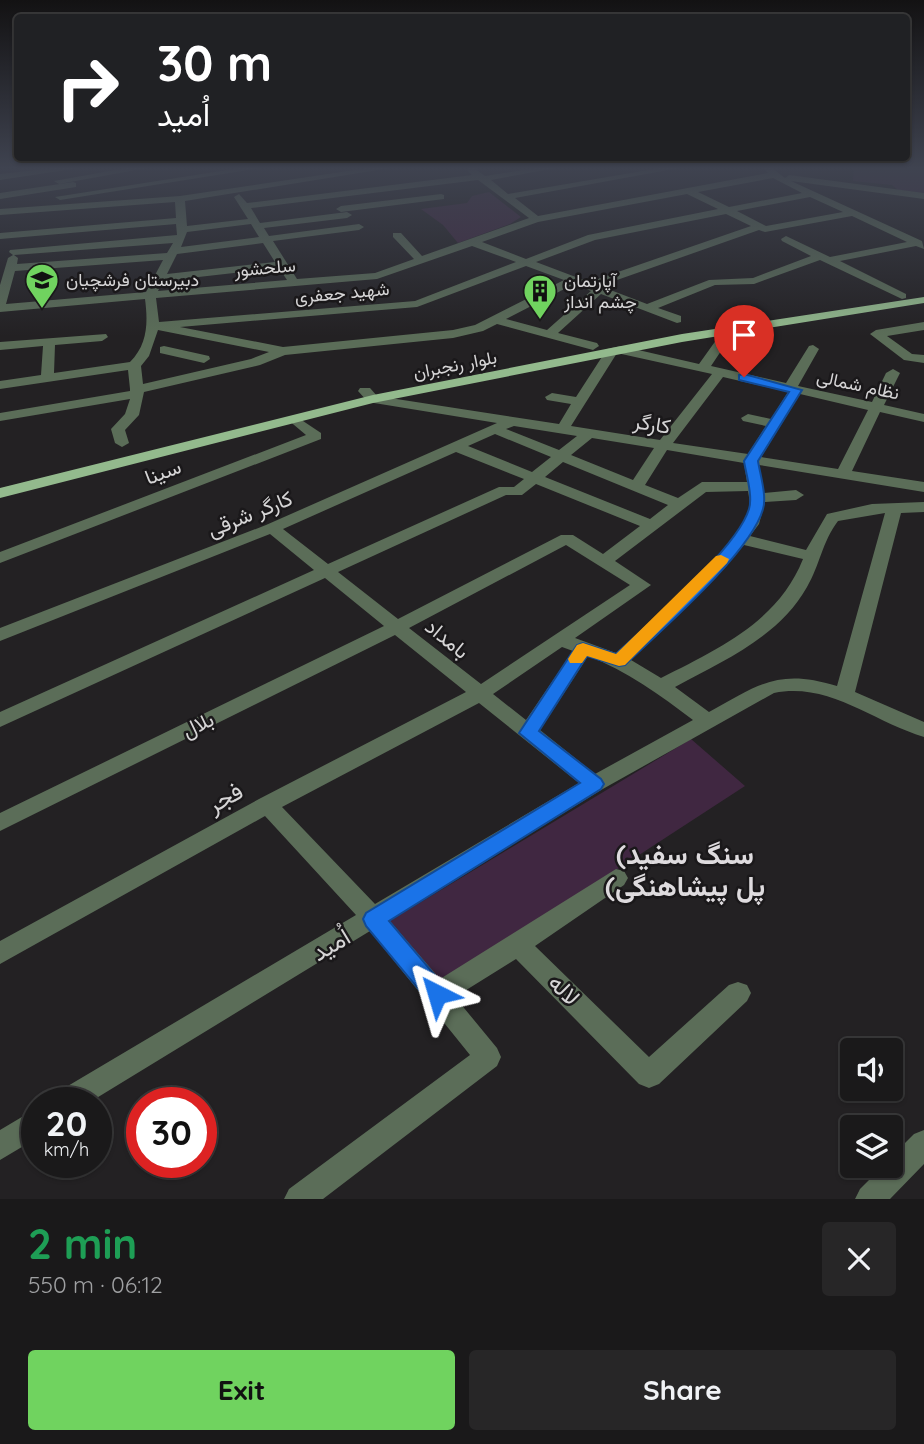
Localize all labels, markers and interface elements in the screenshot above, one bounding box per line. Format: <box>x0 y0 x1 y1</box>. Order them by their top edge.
text: 30 m <box>157 32 272 93</box>
icon: right <box>42 42 133 133</box>
text: اُمید <box>157 94 210 134</box>
street label: سلحشور <box>232 253 297 282</box>
school or university icon: دبیرستان فرشچیان <box>23 261 61 310</box>
place label: دبیرستان فرشچیان <box>66 268 199 292</box>
place label: آپارتمان چشم انداز <box>563 269 637 314</box>
building icon: آپارتمان چشم انداز <box>521 272 559 321</box>
street label: شهید جعفری <box>294 277 390 308</box>
pin <box>714 305 774 377</box>
icon: arrive <box>725 316 763 354</box>
street label: بلوار رنجبران <box>411 345 499 384</box>
street label: نظام شمالی <box>815 365 901 405</box>
street label: کارگر <box>630 407 673 440</box>
street label: سینا <box>141 452 184 490</box>
street label: کارگر شرقی <box>203 484 296 543</box>
street label: بامداد <box>420 613 475 664</box>
street label: بلال <box>177 705 218 743</box>
street label: فجر <box>200 775 248 820</box>
district label: (سنگ سفید (پل پیشاهنگی <box>605 836 765 906</box>
street label: اُمید <box>306 921 355 967</box>
position arrow <box>400 957 474 1031</box>
street label: لاله <box>542 967 587 1012</box>
map controls <box>840 1038 903 1178</box>
button: sound <box>840 1038 903 1101</box>
speed limit sign: 30 <box>126 1087 217 1178</box>
text: 20 <box>46 1101 87 1145</box>
button: layers <box>840 1115 903 1178</box>
text: km/h <box>44 1138 89 1161</box>
text: 2 min <box>28 1217 137 1270</box>
button: close <box>822 1222 896 1296</box>
text: 550 m · 06:12 <box>28 1270 163 1299</box>
button: Exit <box>28 1350 455 1430</box>
button: Share <box>469 1350 896 1430</box>

